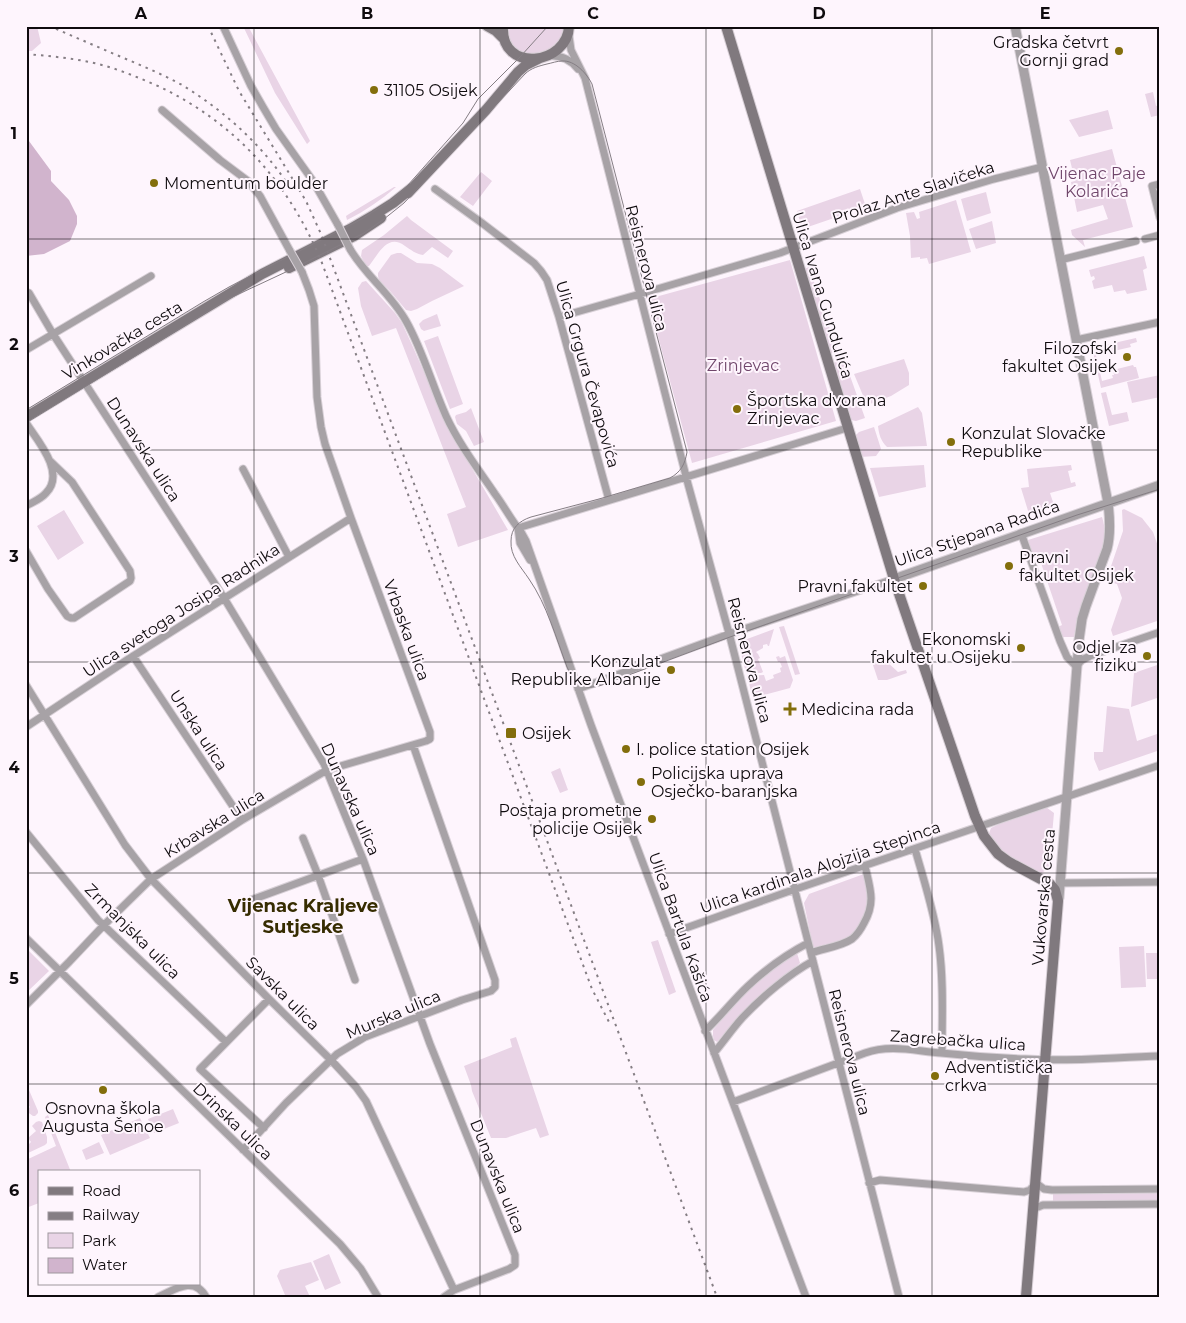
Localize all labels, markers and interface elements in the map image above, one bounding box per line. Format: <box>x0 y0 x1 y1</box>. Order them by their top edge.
text: A <box>134 4 148 23</box>
text: B <box>361 4 373 23</box>
text: C <box>587 4 599 23</box>
text: D <box>812 4 826 23</box>
text: E <box>1040 4 1050 23</box>
place label: Gradska četvrt Gornji grad <box>993 33 1109 70</box>
marker: Gradska četvrt Gornji grad <box>1113 45 1125 57</box>
place label: 31105 Osijek <box>384 81 478 100</box>
marker: 31105 Osijek <box>368 84 380 96</box>
text: 1 <box>11 124 17 143</box>
street label: Prolaz Ante Slavičeka <box>830 157 997 228</box>
park label: Vijenac Paje Kolarića <box>1048 164 1146 201</box>
place label: Momentum boulder <box>164 174 328 193</box>
marker: Momentum boulder <box>148 177 160 189</box>
street label: Reisnerova ulica <box>622 203 671 333</box>
street label: Ulica Ivana Gundulića <box>788 209 857 381</box>
street label: Ulica Grgura Čevapovića <box>552 278 623 470</box>
street label: Vinkovačka cesta <box>59 297 186 384</box>
text: 2 <box>9 335 19 354</box>
place label: Filozofski fakultet Osijek <box>1002 339 1117 376</box>
marker: Filozofski fakultet Osijek <box>1121 351 1133 363</box>
park label: Zrinjevac <box>707 356 779 375</box>
place label: Športska dvorana Zrinjevac <box>747 391 887 428</box>
street label: Dunavska ulica <box>103 393 185 505</box>
marker: Športska dvorana Zrinjevac <box>731 403 743 415</box>
place label: Konzulat Slovačke Republike <box>961 424 1106 461</box>
marker: Konzulat Slovačke Republike <box>945 436 957 448</box>
street label: Ulica Stjepana Radića <box>892 496 1062 571</box>
street label: Ulica svetoga Josipa Radnika <box>79 540 283 681</box>
text: 3 <box>8 547 19 566</box>
place label: Pravni fakultet Osijek <box>1019 548 1134 585</box>
marker: Pravni fakultet Osijek <box>1003 560 1015 572</box>
street label: Vrbaska ulica <box>380 577 434 683</box>
place label: Pravni fakultet <box>797 577 913 596</box>
marker: Pravni fakultet <box>917 580 929 592</box>
street label: Reisnerova ulica <box>724 595 775 725</box>
place label: Ekonomski fakultet u Osijeku <box>871 630 1011 667</box>
place label: Odjel za fiziku <box>1073 638 1137 675</box>
marker: Ekonomski fakultet u Osijeku <box>1015 642 1027 654</box>
marker: Odjel za fiziku <box>1141 650 1153 662</box>
place label: Konzulat Republike Albanije <box>510 652 661 689</box>
marker: Konzulat Republike Albanije <box>665 664 677 676</box>
street label: Unska ulica <box>166 686 232 774</box>
place label: Medicina rada <box>801 700 914 719</box>
marker: Medicina rada <box>783 702 797 716</box>
place label: Osijek <box>522 724 572 743</box>
marker: Osijek <box>504 726 518 740</box>
street label: Dunavska ulica <box>317 740 384 858</box>
place label: I. police station Osijek <box>636 740 809 759</box>
marker: I. police station Osijek <box>620 743 632 755</box>
text: 4 <box>8 758 20 777</box>
place label: Policijska uprava Osječko-baranjska <box>651 764 798 801</box>
marker: Policijska uprava Osječko-baranjska <box>635 776 647 788</box>
street label: Krbavska ulica <box>161 785 268 862</box>
place label: Postaja prometne policije Osijek <box>499 801 642 838</box>
marker: Postaja prometne policije Osijek <box>646 813 658 825</box>
street label: Ulica kardinala Alojzija Stepinca <box>697 817 943 918</box>
street label: Vukovarska cesta <box>1028 828 1059 966</box>
street label: Ulica Bartula Kašića <box>645 849 717 1005</box>
street label: Zrmanjska ulica <box>81 880 184 983</box>
district label: Vijenac Kraljeve Sutjeske <box>227 895 378 938</box>
street label: Savska ulica <box>242 953 323 1034</box>
text: 5 <box>9 969 19 988</box>
street label: Murska ulica <box>343 986 443 1043</box>
street label: Reisnerova ulica <box>825 987 874 1117</box>
street label: Zagrebačka ulica <box>889 1026 1027 1055</box>
place label: Adventistička crkva <box>945 1058 1053 1095</box>
marker: Adventistička crkva <box>929 1070 941 1082</box>
street label: Drinska ulica <box>189 1079 276 1164</box>
marker: Osnovna škola Augusta Šenoe <box>97 1084 109 1096</box>
place label: Osnovna škola Augusta Šenoe <box>42 1099 164 1136</box>
street label: Dunavska ulica <box>466 1116 529 1236</box>
legend <box>38 1170 200 1286</box>
text: 6 <box>9 1181 19 1200</box>
text: Road <box>82 1181 121 1200</box>
text: Railway <box>82 1205 140 1224</box>
text: Park <box>82 1231 116 1250</box>
text: Water <box>82 1255 128 1274</box>

